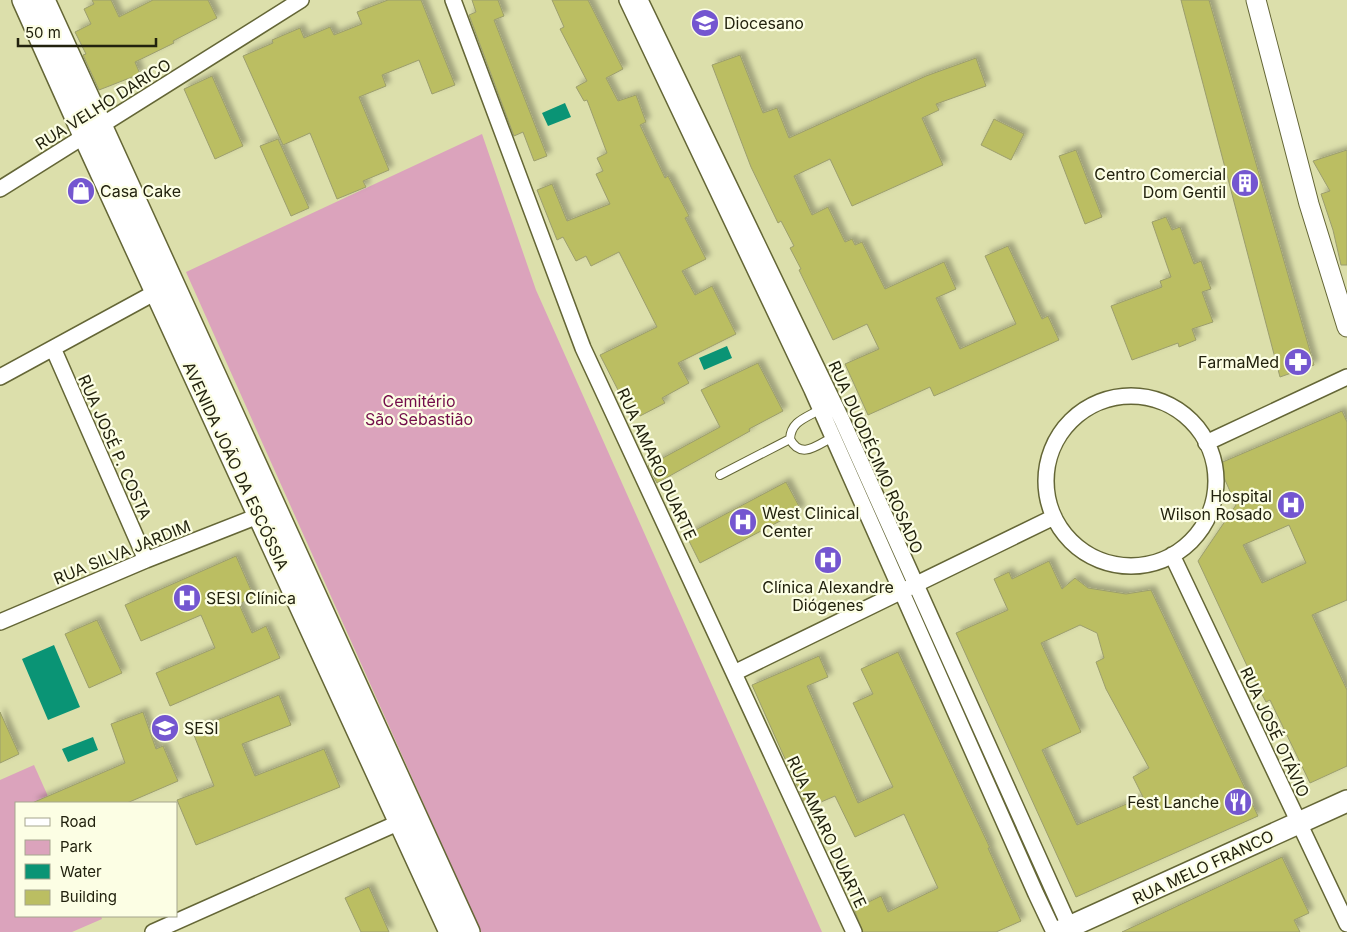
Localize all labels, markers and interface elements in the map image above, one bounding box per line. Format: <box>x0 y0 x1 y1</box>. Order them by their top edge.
school or university icon: Diocesano <box>690 8 720 38</box>
place label: Diocesano <box>724 13 804 33</box>
scale bar <box>18 15 155 47</box>
text: 50 m <box>25 23 61 42</box>
street label: RUA VELHO DARICO <box>31 54 175 154</box>
place label: Centro Comercial Dom Gentil <box>1094 164 1226 202</box>
building icon: Centro Comercial Dom Gentil <box>1230 168 1260 198</box>
shop icon: Casa Cake <box>66 176 96 206</box>
place label: Casa Cake <box>100 181 181 201</box>
pharmacy icon: FarmaMed <box>1283 347 1313 377</box>
place label: FarmaMed <box>1198 352 1279 372</box>
street label: RUA DUODÉCIMO ROSADO <box>824 357 928 557</box>
street label: AVENIDA JOÃO DA ESCÓSSIA <box>179 359 293 573</box>
street label: RUA JOSÉ P. COSTA <box>74 372 156 522</box>
street label: RUA AMARO DUARTE <box>613 385 701 543</box>
park label: Cemitério São Sebastião <box>365 391 473 429</box>
place label: Hospital Wilson Rosado <box>1160 486 1272 524</box>
hospital icon: Hospital Wilson Rosado <box>1276 490 1306 520</box>
place label: West Clinical Center <box>762 503 859 541</box>
hospital icon: West Clinical Center <box>728 507 758 537</box>
street label: RUA SILVA JARDIM <box>51 515 193 589</box>
hospital icon: Clínica Alexandre Diógenes <box>813 545 843 575</box>
place label: Clínica Alexandre Diógenes <box>762 577 894 615</box>
hospital icon: SESI Clínica <box>172 583 202 613</box>
place label: SESI Clínica <box>206 588 296 608</box>
street label: RUA JOSÉ OTÁVIO <box>1236 664 1314 800</box>
school or university icon: SESI <box>150 713 180 743</box>
place label: SESI <box>184 718 218 738</box>
street label: RUA AMARO DUARTE <box>783 753 871 911</box>
restaurant icon: Fest Lanche <box>1223 787 1253 817</box>
place label: Fest Lanche <box>1127 792 1219 812</box>
legend <box>15 802 178 917</box>
text: Road <box>60 812 96 831</box>
street label: RUA MELO FRANCO <box>1129 825 1277 909</box>
text: Park <box>60 837 93 856</box>
text: Water <box>60 862 102 881</box>
text: Building <box>60 887 117 906</box>

